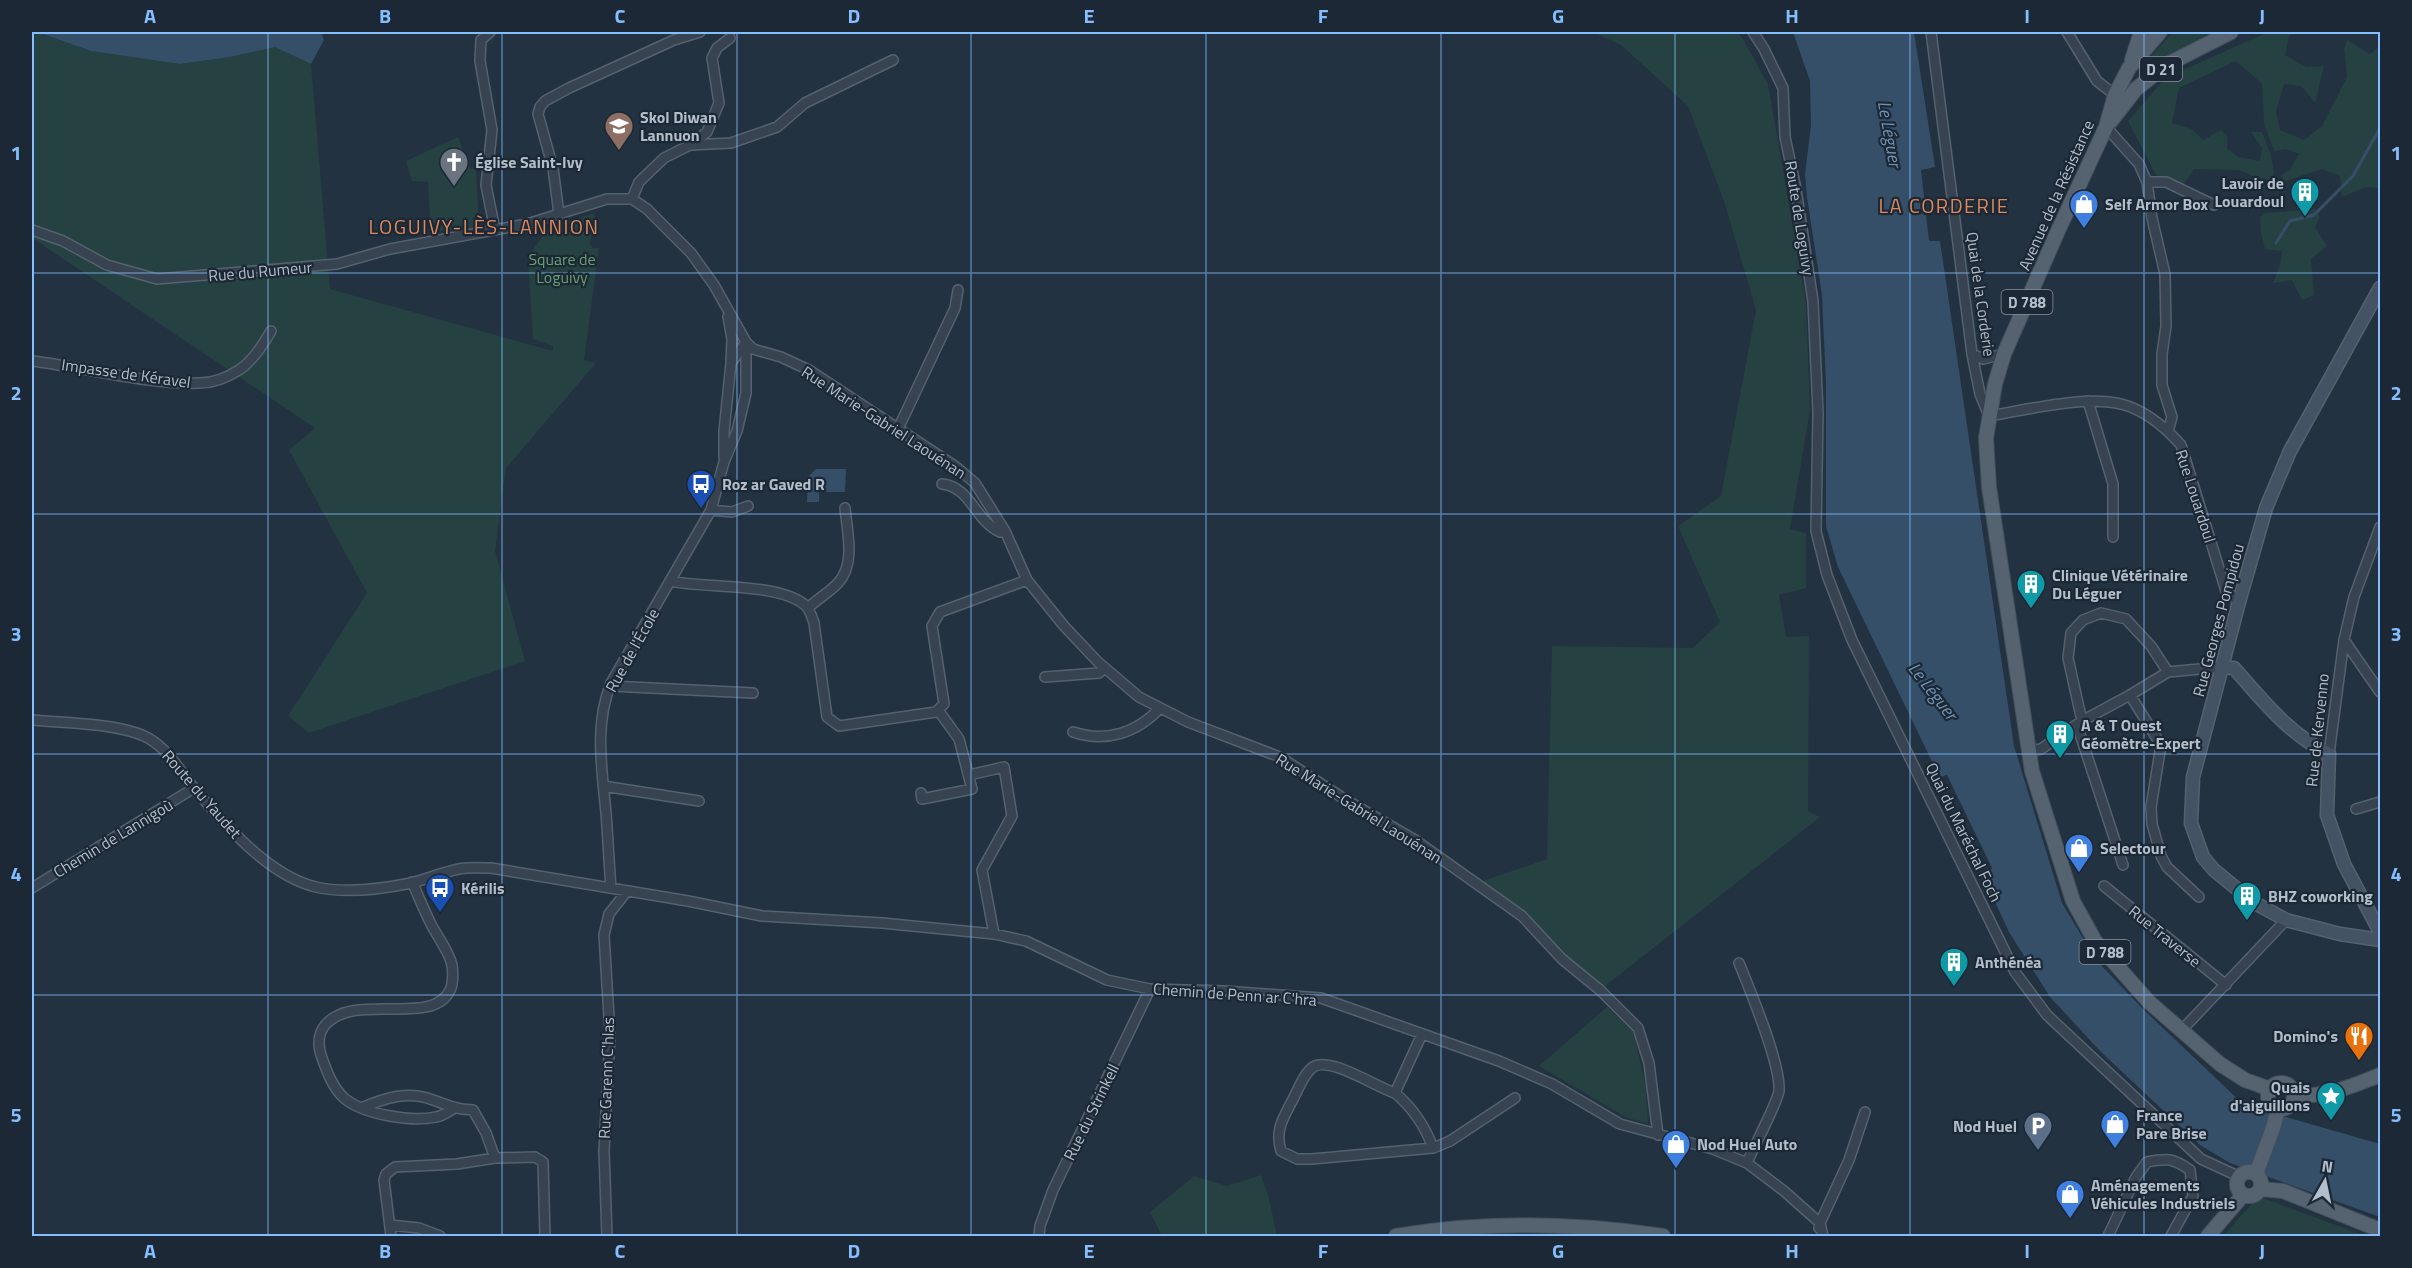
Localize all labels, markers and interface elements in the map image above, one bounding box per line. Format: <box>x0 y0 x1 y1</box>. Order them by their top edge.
text: A <box>144 0 156 31</box>
text: B <box>379 0 391 31</box>
text: C <box>615 0 626 31</box>
text: D <box>848 0 860 31</box>
text: E <box>1083 0 1095 31</box>
text: F <box>1318 0 1329 31</box>
text: G <box>1552 0 1564 31</box>
text: H <box>1785 0 1799 31</box>
text: I <box>2024 0 2030 31</box>
text: J <box>2259 0 2265 31</box>
road number: D 21 <box>2140 57 2182 81</box>
water label: Le Léguer <box>1871 99 1910 172</box>
place label: Skol Diwan Lannuon <box>640 105 717 147</box>
school or university icon: Skol Diwan Lannuon <box>603 110 635 152</box>
street label: Avenue de la Résistance <box>2012 116 2100 274</box>
text: 1 <box>10 137 22 168</box>
text: 1 <box>2390 137 2402 168</box>
church icon: Église Saint-Ivy <box>438 146 470 188</box>
place label: Église Saint-Ivy <box>475 150 583 174</box>
street label: Route de Loguivy <box>1779 159 1821 277</box>
place label: Lavoir de Louardoul <box>2214 171 2284 213</box>
building icon: Lavoir de Louardoul <box>2289 176 2321 218</box>
shop icon: Self Armor Box <box>2068 188 2100 230</box>
district label: LA CORDERIE <box>1879 190 2009 221</box>
place label: Self Armor Box <box>2105 192 2209 216</box>
district label: LOGUIVY-LÈS-LANNION <box>368 211 600 242</box>
street label: Quai de la Corderie <box>1960 230 2002 358</box>
park label: Square de Loguivy <box>528 247 596 289</box>
street label: Rue du Rumeur <box>207 254 313 287</box>
road number: D 788 <box>2002 290 2052 314</box>
street label: Impasse de Kéravel <box>60 352 192 394</box>
street label: Rue Marie-Gabriel Laouénan <box>797 360 971 484</box>
text: 2 <box>10 377 22 408</box>
text: 2 <box>2390 377 2402 408</box>
street label: Rue Louardoul <box>2170 446 2222 546</box>
bus stop icon: Roz ar Gaved R <box>685 468 717 510</box>
place label: Roz ar Gaved R <box>722 472 825 496</box>
street label: Rue Georges Pompidou <box>2186 541 2250 699</box>
place label: Clinique Vétérinaire Du Léguer <box>2052 563 2188 605</box>
building icon: Clinique Vétérinaire Du Léguer <box>2015 568 2047 610</box>
street label: Rue de l'École <box>599 604 665 696</box>
text: 3 <box>10 618 22 649</box>
text: 3 <box>2390 618 2402 649</box>
water label: Le Léguer <box>1902 656 1966 728</box>
street label: Rue de Kervenno <box>2299 672 2335 788</box>
place label: A & T Ouest Géomètre-Expert <box>2081 713 2201 755</box>
building icon: A & T Ouest Géomètre-Expert <box>2044 718 2076 760</box>
street label: Route du Yaudet <box>157 744 248 844</box>
street label: Rue Marie-Gabriel Laouénan <box>1271 747 1447 869</box>
street label: Quai du Maréchal Foch <box>1920 758 2008 906</box>
street label: Chemin de Lannigoù <box>49 793 177 883</box>
shop icon: Selectour <box>2063 832 2095 874</box>
place label: Selectour <box>2100 836 2166 860</box>
text: 4 <box>10 858 22 889</box>
text: 4 <box>2390 858 2402 889</box>
bus stop icon: Kérilis <box>424 872 456 914</box>
place label: Kérilis <box>461 876 504 900</box>
building icon: BHZ coworking <box>2231 880 2263 922</box>
place label: BHZ coworking <box>2268 884 2373 908</box>
street label: Rue Traverse <box>2124 899 2206 973</box>
road number: D 788 <box>2080 940 2130 964</box>
building icon: Anthénéa <box>1938 946 1970 988</box>
place label: Anthénéa <box>1975 950 2042 974</box>
street label: Chemin de Penn ar C'hra <box>1152 976 1318 1012</box>
street label: Rue Garenn C'hlas <box>592 1017 620 1139</box>
restaurant icon: Domino's <box>2343 1020 2375 1062</box>
place label: Domino's <box>2273 1024 2338 1048</box>
street label: Rue du Strinkell <box>1057 1060 1125 1164</box>
place label: Quais d'aiguillons <box>2230 1075 2310 1117</box>
place icon: Quais d'aiguillons <box>2315 1080 2347 1122</box>
text: 5 <box>10 1099 22 1130</box>
text: 5 <box>2390 1099 2402 1130</box>
place label: France Pare Brise <box>2136 1103 2207 1145</box>
shop icon: France Pare Brise <box>2099 1108 2131 1150</box>
parking icon: Nod Huel <box>2022 1110 2054 1152</box>
place label: Nod Huel <box>1953 1114 2017 1138</box>
shop icon: Nod Huel Auto <box>1660 1128 1692 1170</box>
place label: Nod Huel Auto <box>1697 1132 1797 1156</box>
north arrow <box>2295 1151 2355 1211</box>
text: N <box>2320 1153 2335 1179</box>
place label: Aménagements Véhicules Industriels <box>2091 1173 2235 1215</box>
shop icon: Aménagements Véhicules Industriels <box>2054 1178 2086 1220</box>
text: A <box>144 1235 156 1266</box>
text: B <box>379 1235 391 1266</box>
text: C <box>615 1235 626 1266</box>
text: D <box>848 1235 860 1266</box>
text: E <box>1083 1235 1095 1266</box>
text: F <box>1318 1235 1329 1266</box>
text: G <box>1552 1235 1564 1266</box>
text: H <box>1785 1235 1799 1266</box>
text: I <box>2024 1235 2030 1266</box>
text: J <box>2259 1235 2265 1266</box>

